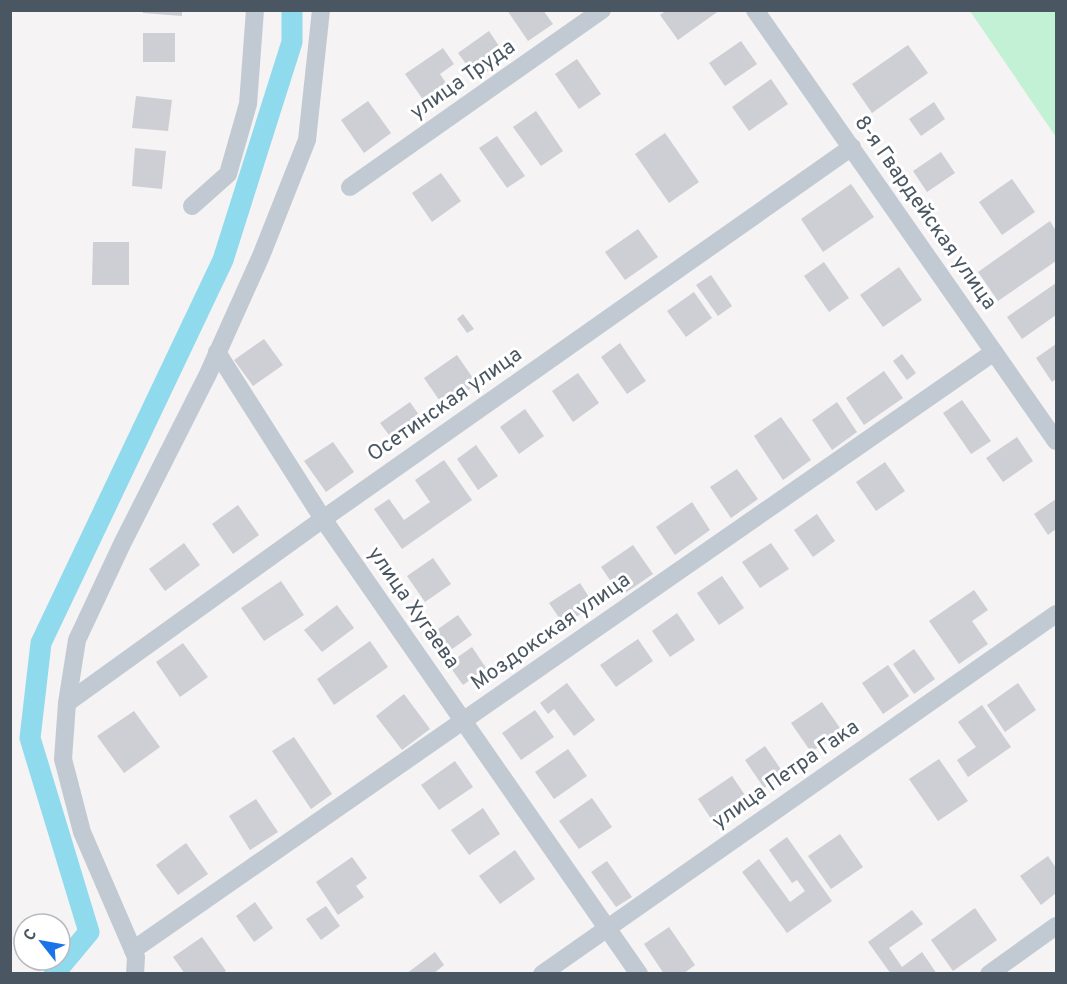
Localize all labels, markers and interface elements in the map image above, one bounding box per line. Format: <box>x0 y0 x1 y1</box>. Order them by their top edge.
street label: улица Труда <box>405 34 521 126</box>
street label: 8-я Гвардейская улица <box>848 111 1002 315</box>
street label: Осетинская улица <box>362 342 528 468</box>
street label: улица Хугаева <box>361 542 465 674</box>
street label: Моздокская улица <box>466 567 636 697</box>
street label: улица Петра Гака <box>707 714 865 836</box>
north arrow <box>12 912 72 972</box>
text: С <box>20 926 42 945</box>

